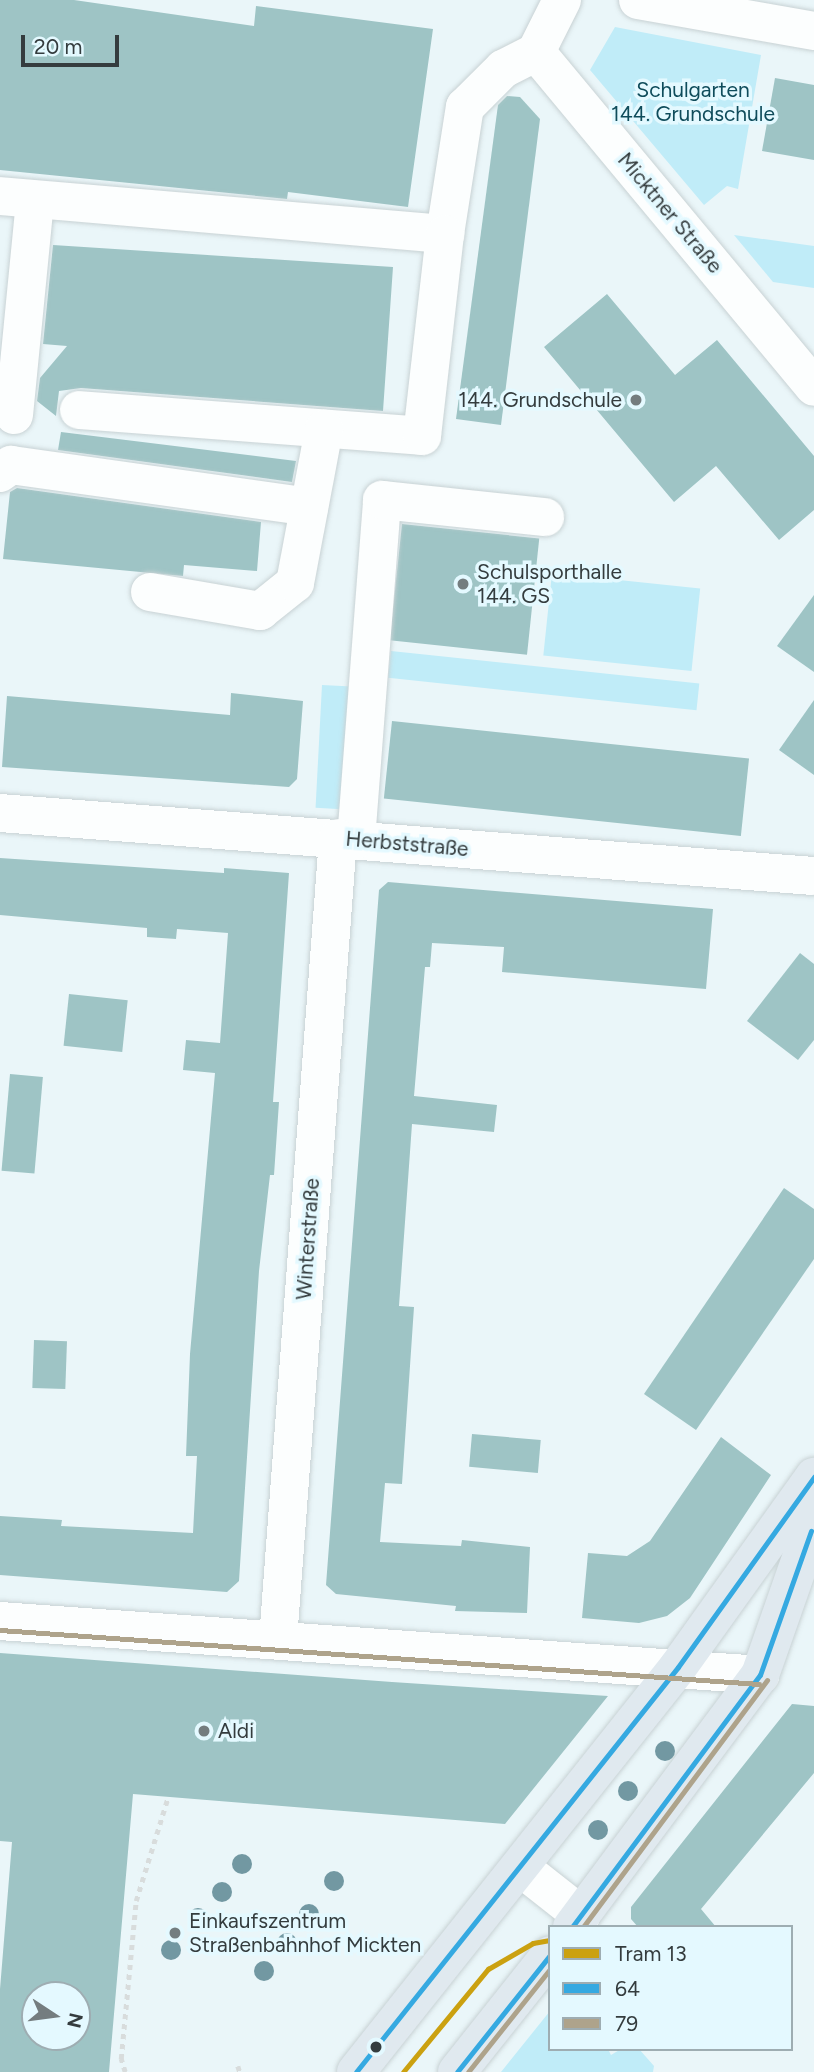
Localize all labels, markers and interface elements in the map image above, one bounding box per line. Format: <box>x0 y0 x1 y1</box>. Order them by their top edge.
scale bar <box>24 21 122 65</box>
text: 20 m <box>34 34 82 59</box>
park label: Schulgarten 144. Grundschule <box>611 77 775 127</box>
street label: Micktner Straße <box>612 148 728 278</box>
place label: 144. Grundschule <box>458 387 622 413</box>
marker: 144. Grundschule <box>628 392 644 408</box>
place label: Schulsporthalle 144. GS <box>477 559 622 609</box>
marker: Schulsporthalle 144. GS <box>455 576 471 592</box>
street label: Herbststraße <box>345 826 469 862</box>
street label: Winterstraße <box>291 1177 325 1301</box>
place label: Aldi <box>218 1718 254 1744</box>
marker: Aldi <box>196 1723 212 1739</box>
place label: Einkaufszentrum Straßenbahnhof Mickten <box>189 1908 421 1958</box>
marker: Einkaufszentrum Straßenbahnhof Mickten <box>167 1925 183 1941</box>
legend <box>548 1925 793 2051</box>
text: Tram 13 <box>615 1941 687 1966</box>
text: 64 <box>615 1976 640 2001</box>
north arrow <box>21 1981 91 2051</box>
text: N <box>62 2011 88 2030</box>
text: 79 <box>615 2011 638 2036</box>
unlabelled marker <box>369 2040 383 2054</box>

